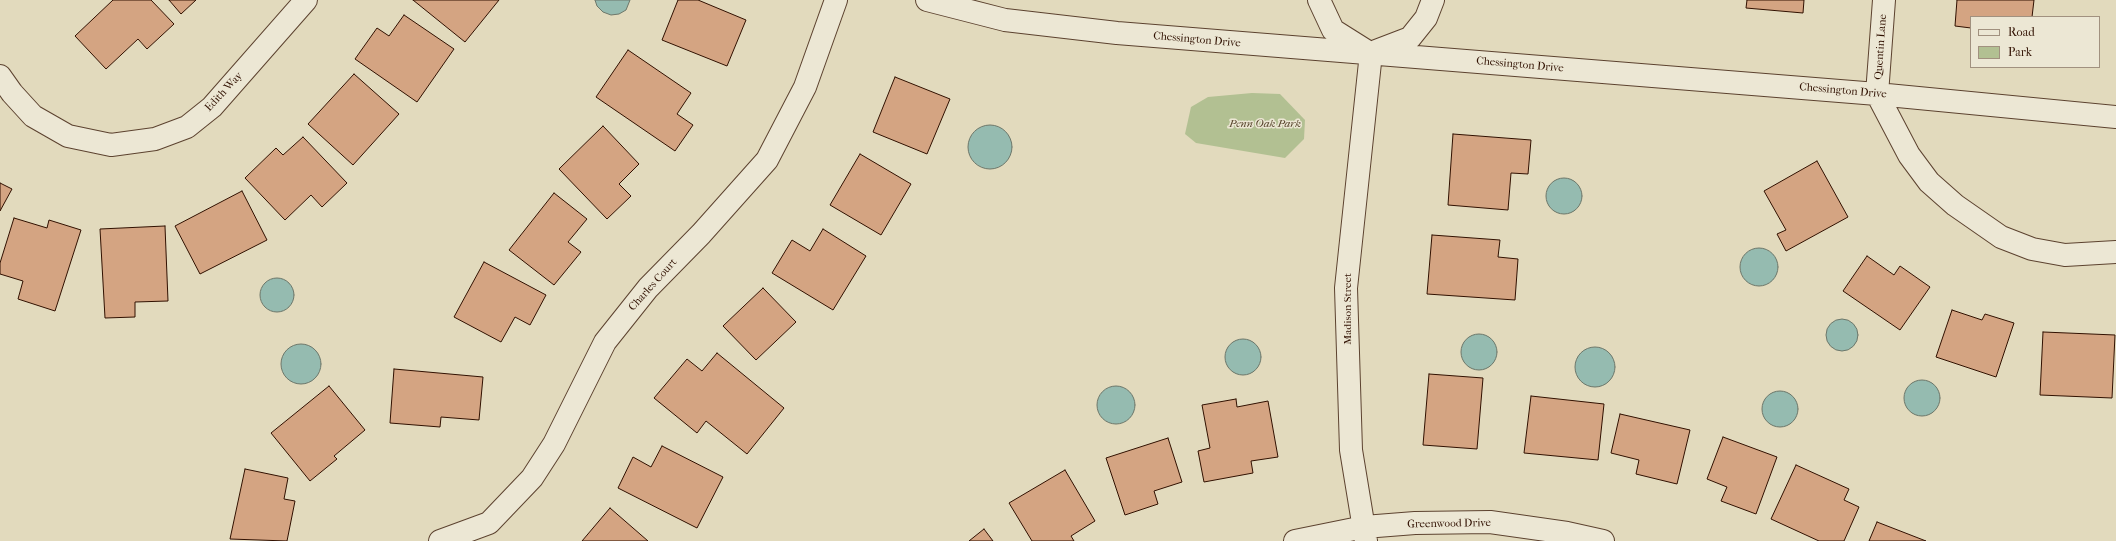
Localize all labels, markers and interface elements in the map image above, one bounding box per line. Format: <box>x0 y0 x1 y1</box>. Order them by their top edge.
street label: Quentin Lane <box>1872 14 1890 80</box>
legend <box>1970 16 2100 68</box>
text: Road <box>2008 25 2035 39</box>
street label: Chessington Drive <box>1153 30 1241 50</box>
text: Park <box>2008 45 2032 59</box>
street label: Chessington Drive <box>1476 55 1564 75</box>
street label: Edith Way <box>202 70 246 114</box>
street label: Chessington Drive <box>1799 81 1887 101</box>
park label: Penn Oak Park <box>1229 117 1301 131</box>
street label: Charles Court <box>626 256 680 314</box>
street label: Madison Street <box>1341 273 1355 345</box>
street label: Greenwood Drive <box>1407 517 1491 531</box>

